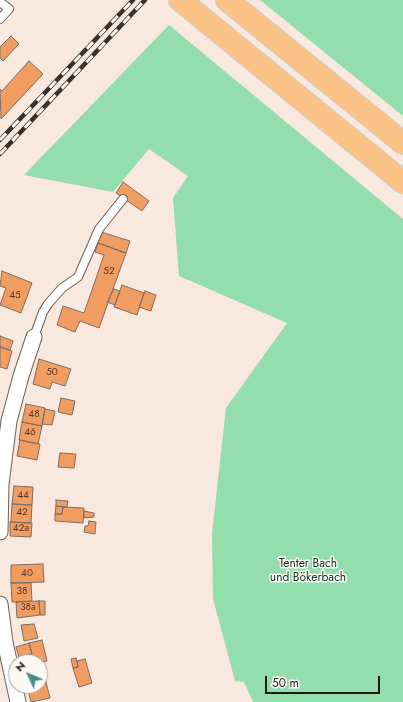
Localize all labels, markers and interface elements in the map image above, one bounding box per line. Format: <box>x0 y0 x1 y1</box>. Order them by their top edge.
house number: 52 <box>103 266 115 278</box>
house number: 45 <box>9 290 21 302</box>
house number: 50 <box>46 367 58 379</box>
house number: 48 <box>28 409 40 421</box>
house number: 46 <box>24 427 36 439</box>
house number: 44 <box>17 490 29 502</box>
house number: 42 <box>16 507 28 519</box>
house number: 42a <box>13 523 29 535</box>
park label: Tenter Bach und Bökerbach <box>270 557 346 585</box>
house number: 40 <box>21 568 33 580</box>
house number: 38 <box>17 586 27 598</box>
house number: 38a <box>20 602 36 614</box>
north arrow <box>8 654 48 694</box>
text: N <box>11 658 29 675</box>
scale bar <box>267 668 382 694</box>
text: 50 m <box>272 674 299 692</box>

